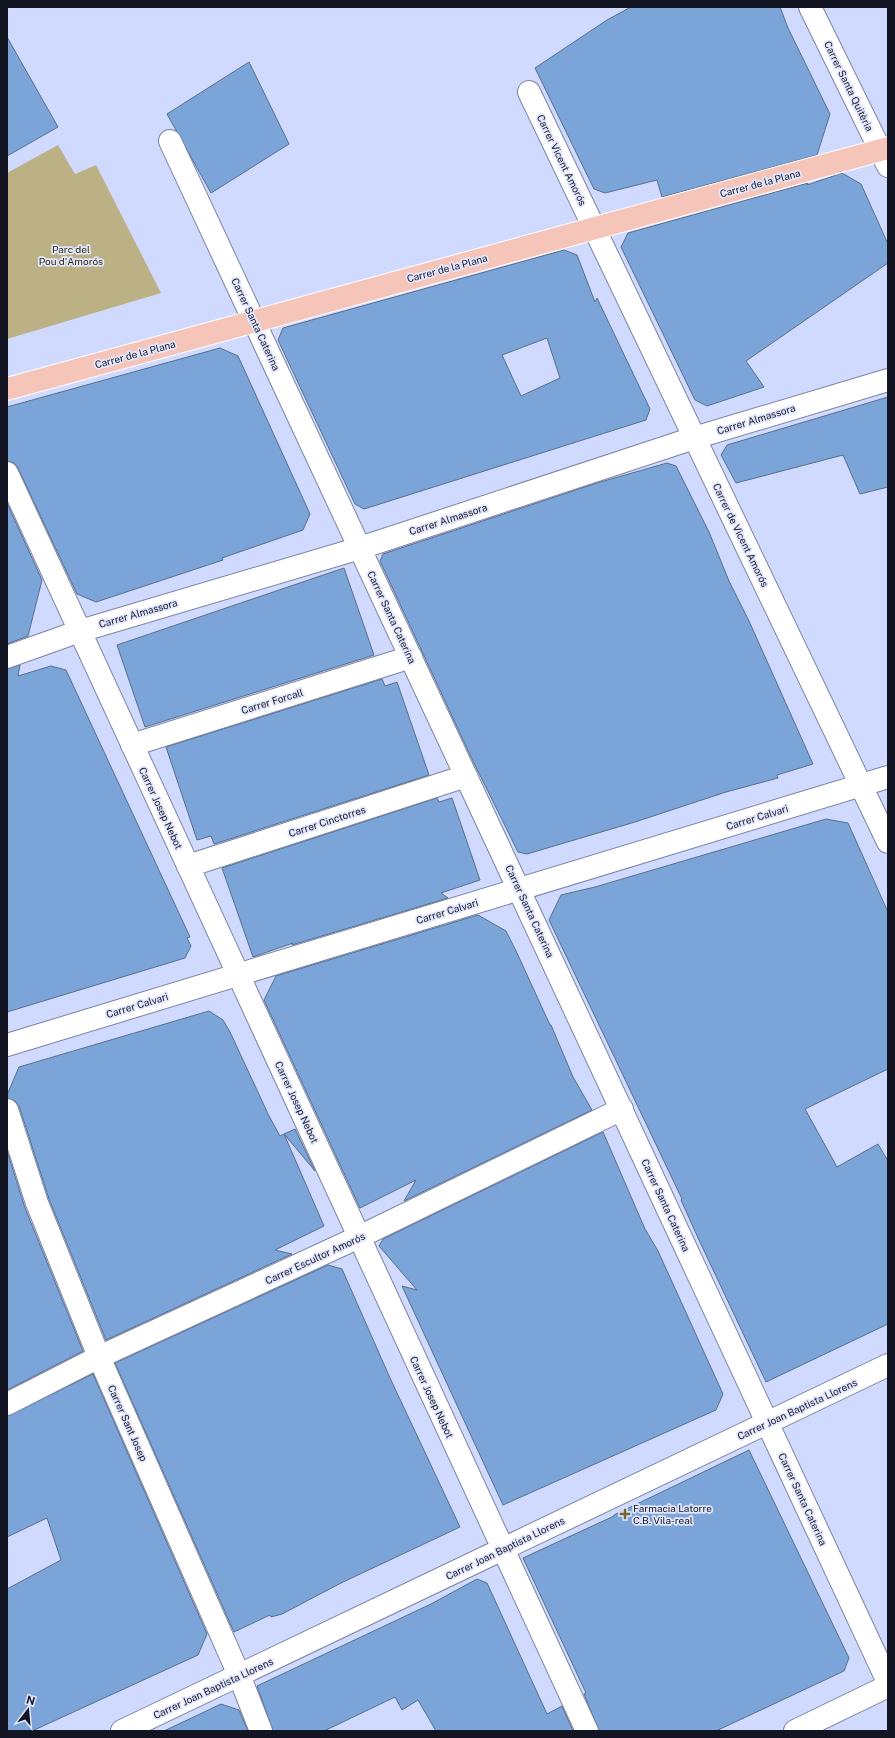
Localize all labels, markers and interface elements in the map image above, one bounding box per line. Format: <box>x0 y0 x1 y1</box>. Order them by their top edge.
street label: Carrer Santa Quitèria <box>822 39 876 133</box>
street label: Carrer Vicent Amorós <box>535 112 589 208</box>
street label: Carrer de la Plana <box>718 166 802 200</box>
park label: Parc del Pou d'Amorós <box>39 243 103 267</box>
street label: Carrer de la Plana <box>405 251 489 285</box>
street label: Carrer Santa Caterina <box>229 276 283 372</box>
street label: Carrer de la Plana <box>93 337 177 371</box>
street label: Carrer Almassora <box>715 401 797 437</box>
street label: Carrer de Vicent Amorós <box>711 481 771 589</box>
street label: Carrer Almassora <box>407 501 489 537</box>
street label: Carrer Santa Caterina <box>365 569 419 665</box>
street label: Carrer Almassora <box>97 596 179 630</box>
street label: Carrer Forcall <box>240 686 304 716</box>
street label: Carrer Josep Nebot <box>137 765 185 851</box>
street label: Carrer Calvari <box>725 802 789 832</box>
street label: Carrer Cinctorres <box>287 803 367 839</box>
street label: Carrer Santa Caterina <box>503 863 557 959</box>
street label: Carrer Calvari <box>415 896 479 926</box>
street label: Carrer Calvari <box>105 990 169 1020</box>
street label: Carrer Josep Nebot <box>273 1059 321 1145</box>
street label: Carrer Santa Caterina <box>639 1157 693 1253</box>
street label: Carrer Escultor Amorós <box>263 1230 367 1286</box>
street label: Carrer Josep Nebot <box>408 1354 456 1440</box>
street label: Carrer Joan Baptista Llorens <box>735 1376 859 1442</box>
street label: Carrer Sant Josep <box>106 1383 150 1463</box>
street label: Carrer Santa Caterina <box>776 1451 830 1547</box>
place label: Farmacia Latorre C.B. Vila-real <box>633 1502 712 1526</box>
marker: Farmacia Latorre C.B. Vila-real <box>620 1509 630 1519</box>
street label: Carrer Joan Baptista Llorens <box>444 1514 566 1582</box>
street label: Carrer Joan Baptista Llorens <box>151 1655 275 1721</box>
north arrow <box>8 1690 48 1730</box>
text: N <box>25 1693 37 1707</box>

